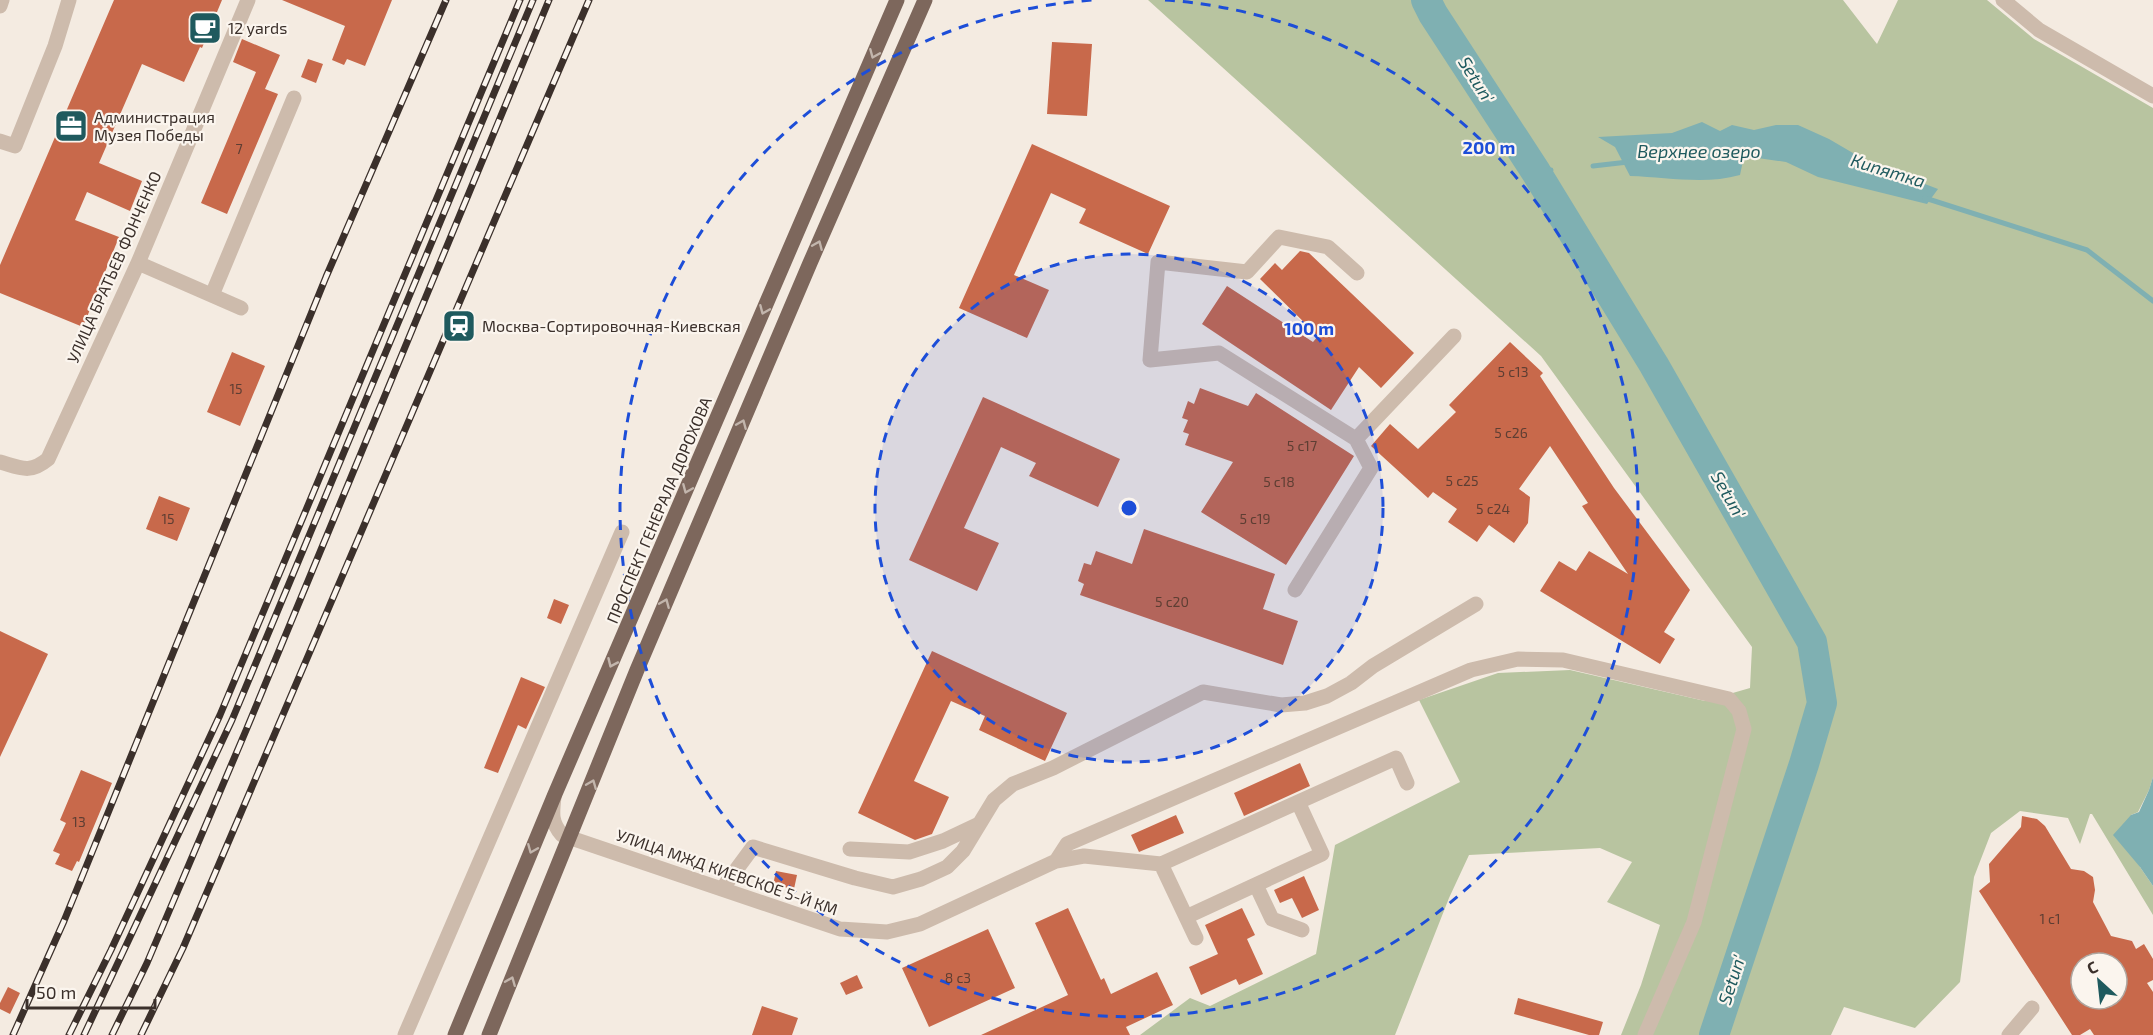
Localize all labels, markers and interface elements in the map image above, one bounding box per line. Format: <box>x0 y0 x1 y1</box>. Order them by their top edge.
cafe icon: 12 yards <box>187 10 223 46</box>
place label: 12 yards <box>228 18 287 37</box>
one-way arrow <box>869 47 881 58</box>
water label: Setun' <box>1454 52 1500 107</box>
place label: Администрация Музея Победы <box>94 107 215 145</box>
office icon: Администрация Музея Победы <box>53 108 89 144</box>
text: 200 m <box>1463 136 1515 158</box>
house number: 7 <box>235 140 243 157</box>
water label: Верхнее озеро <box>1637 140 1761 162</box>
water label: Кипятка <box>1848 148 1928 192</box>
street label: УЛИЦА БРАТЬЕВ ФОНЧЕНКО <box>63 168 165 366</box>
one-way arrow <box>811 240 823 251</box>
one-way arrow <box>760 304 772 315</box>
station icon: Москва-Сортировочная-Киевская <box>441 308 477 344</box>
place label: Москва-Сортировочная-Киевская <box>482 316 741 335</box>
text: 100 m <box>1284 317 1334 339</box>
house number: 5 с13 <box>1498 363 1528 380</box>
house number: 15 <box>229 380 243 397</box>
street label: ПРОСПЕКТ ГЕНЕРАЛА ДОРОХОВА <box>602 394 715 626</box>
one-way arrow <box>735 419 747 430</box>
house number: 5 с26 <box>1494 424 1528 441</box>
house number: 5 с17 <box>1287 437 1317 454</box>
water label: Setun' <box>1707 467 1751 522</box>
house number: 5 с25 <box>1446 472 1478 489</box>
house number: 5 с18 <box>1263 473 1295 490</box>
one-way arrow <box>682 483 694 494</box>
centre of rings <box>1119 498 1139 518</box>
house number: 5 с24 <box>1476 500 1510 517</box>
house number: 15 <box>161 510 175 527</box>
house number: 5 с19 <box>1239 510 1271 527</box>
house number: 5 с20 <box>1155 593 1189 610</box>
one-way arrow <box>658 599 670 610</box>
one-way arrow <box>608 656 620 667</box>
one-way arrow <box>584 779 597 789</box>
house number: 13 <box>72 813 86 830</box>
street label: УЛИЦА МЖД КИЕВСКОЕ 5-Й КМ <box>614 825 840 918</box>
one-way arrow <box>527 842 539 853</box>
house number: 1 с1 <box>2039 910 2061 927</box>
north arrow <box>2069 951 2129 1011</box>
water label: Setun' <box>1713 952 1749 1007</box>
text: С <box>2083 957 2100 978</box>
house number: 8 с3 <box>945 969 971 986</box>
scale bar <box>27 972 154 1010</box>
one-way arrow <box>504 976 516 987</box>
text: 50 m <box>36 981 76 1003</box>

